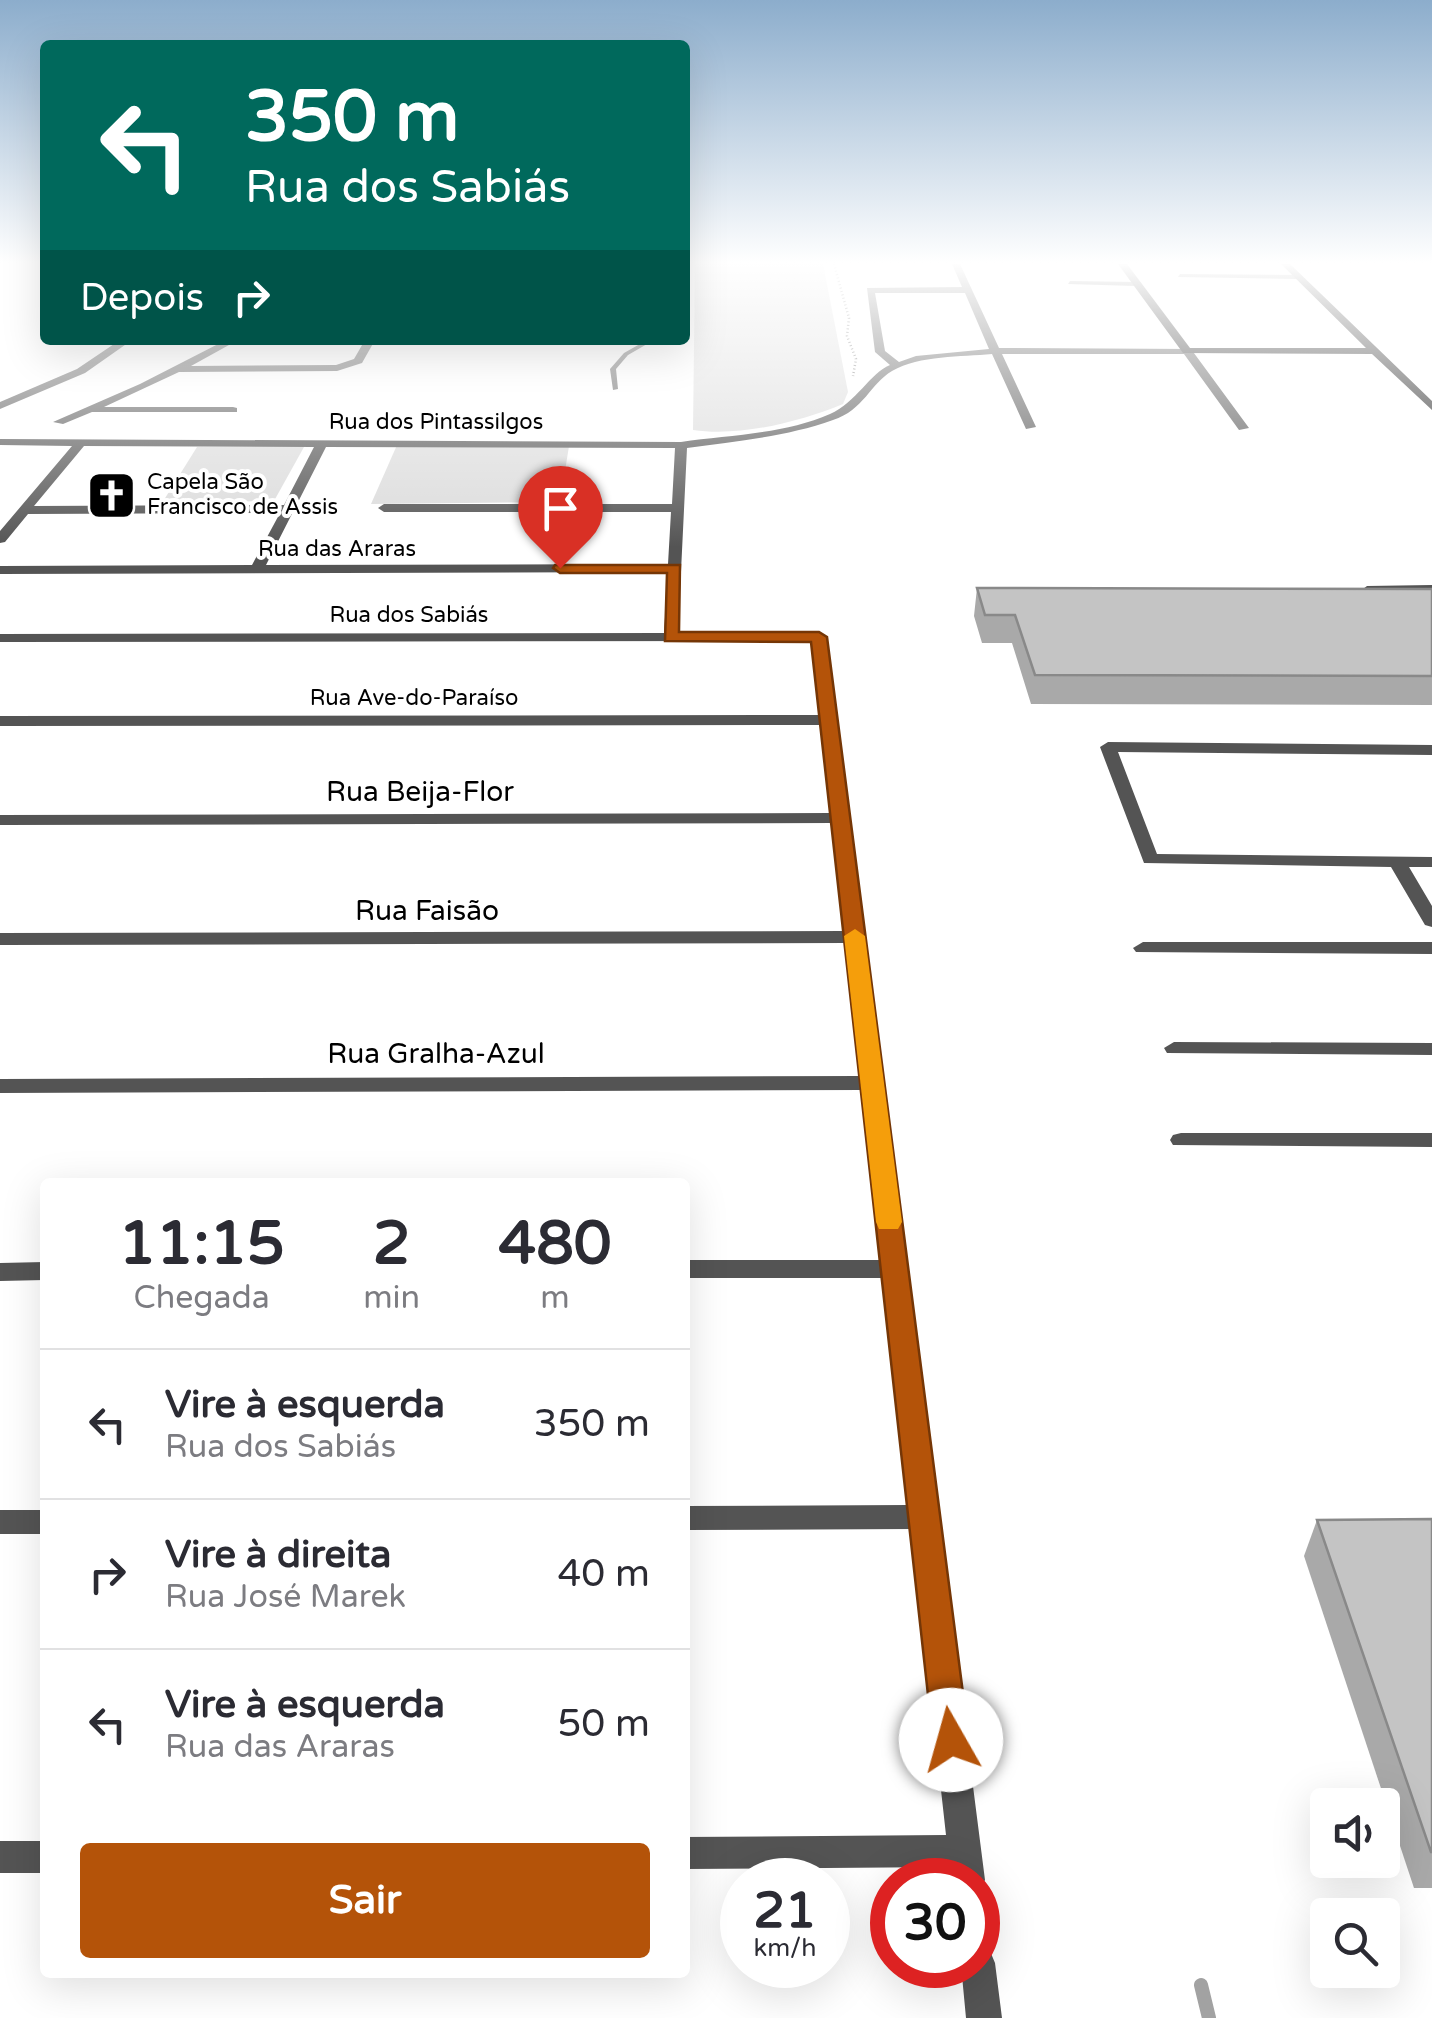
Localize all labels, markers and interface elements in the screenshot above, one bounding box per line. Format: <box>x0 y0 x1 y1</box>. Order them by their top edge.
text: 350 m <box>245 76 459 160</box>
icon: left <box>80 80 210 210</box>
text: Rua dos Sabiás <box>245 161 570 215</box>
icon: right <box>224 270 279 325</box>
text: Depois <box>80 275 204 321</box>
street label: Rua dos Pintassilgos <box>329 409 543 435</box>
pin <box>518 466 603 569</box>
church icon: Capela São Francisco de Assis <box>86 469 138 521</box>
place label: Capela São Francisco de Assis <box>147 469 338 520</box>
icon: arrive <box>533 481 588 536</box>
street label: Rua das Araras <box>258 536 416 562</box>
street label: Rua dos Sabiás <box>330 602 488 628</box>
street label: Rua Ave-do-Paraíso <box>310 685 518 711</box>
street label: Rua Beija-Flor <box>326 775 514 809</box>
street label: Rua Faisão <box>355 894 499 928</box>
street label: Rua Gralha-Azul <box>327 1037 545 1071</box>
text: 11:15 <box>118 1208 285 1280</box>
text: 2 <box>373 1208 410 1280</box>
text: 480 <box>498 1208 612 1280</box>
text: Chegada <box>134 1279 270 1317</box>
text: min <box>363 1279 420 1317</box>
text: m <box>540 1279 570 1317</box>
text: Vire à esquerda <box>165 1382 445 1428</box>
icon: left <box>80 1397 135 1452</box>
text: 350 m <box>534 1401 650 1447</box>
text: Rua dos Sabiás <box>165 1428 396 1466</box>
text: Vire à direita <box>165 1532 391 1578</box>
icon: right <box>80 1547 135 1602</box>
text: 40 m <box>558 1551 650 1597</box>
text: Rua José Marek <box>165 1578 406 1616</box>
text: Vire à esquerda <box>165 1682 445 1728</box>
position arrow <box>899 1688 1003 1792</box>
icon: left <box>80 1697 135 1752</box>
text: 50 m <box>558 1701 650 1747</box>
text: Rua das Araras <box>165 1728 395 1766</box>
map controls <box>1310 1788 1400 1988</box>
button: sound <box>1310 1788 1400 1878</box>
button: Sair <box>80 1843 650 1958</box>
speed limit sign: 30 <box>870 1858 1000 1988</box>
text: 21 <box>754 1881 816 1941</box>
button: search <box>1310 1898 1400 1988</box>
text: km/h <box>754 1933 816 1963</box>

